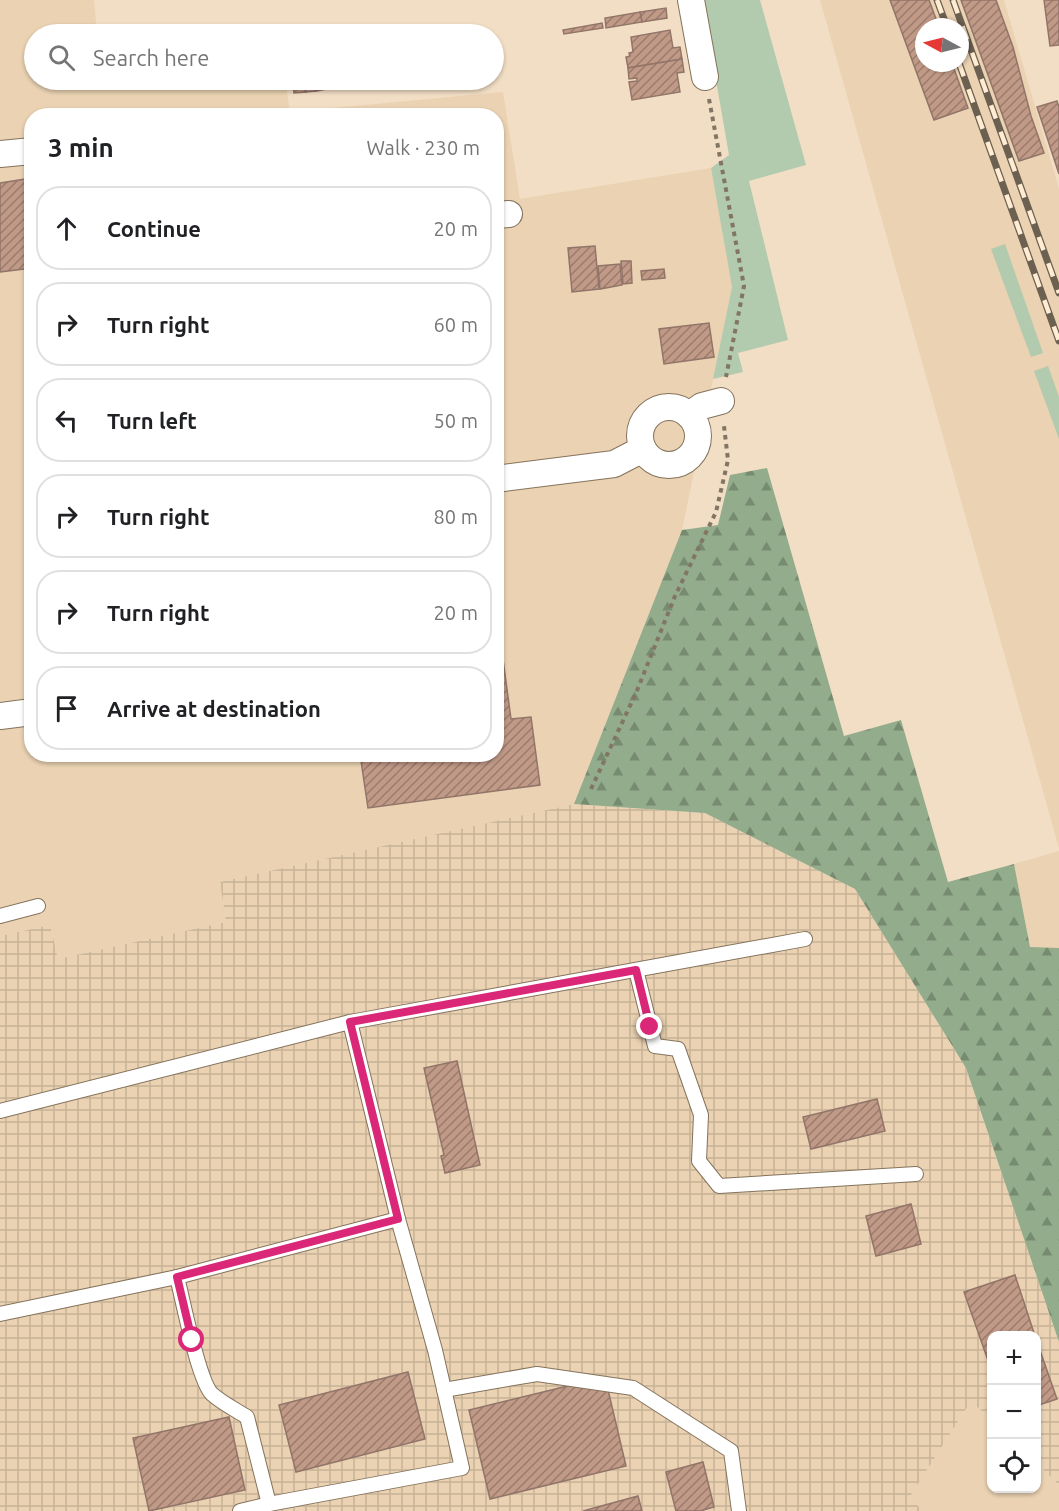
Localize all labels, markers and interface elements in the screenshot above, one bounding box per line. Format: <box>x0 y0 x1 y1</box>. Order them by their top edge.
north arrow <box>915 18 969 72</box>
search box <box>24 24 504 90</box>
icon: search <box>45 41 78 74</box>
text: Search here <box>93 45 209 70</box>
text: 3 min <box>48 133 114 162</box>
text: Walk · 230 m <box>367 136 480 159</box>
icon: ahead <box>50 212 83 245</box>
text: Continue <box>107 216 201 241</box>
text: 20 m <box>434 217 478 240</box>
icon: right <box>50 308 83 341</box>
text: Turn right <box>107 312 209 337</box>
text: 60 m <box>434 313 478 336</box>
icon: left <box>50 404 83 437</box>
text: Turn left <box>107 408 197 433</box>
text: 50 m <box>434 409 478 432</box>
icon: right <box>50 500 83 533</box>
text: Turn right <box>107 504 209 529</box>
text: 80 m <box>434 505 478 528</box>
icon: right <box>50 596 83 629</box>
text: Turn right <box>107 600 209 625</box>
text: 20 m <box>434 601 478 624</box>
icon: arrive <box>50 692 83 725</box>
text: Arrive at destination <box>107 696 321 721</box>
route end <box>636 1013 662 1039</box>
route start <box>178 1326 204 1352</box>
map controls <box>987 1331 1041 1493</box>
button: + <box>987 1331 1041 1385</box>
button: − <box>987 1385 1041 1439</box>
button: locate <box>987 1439 1041 1493</box>

